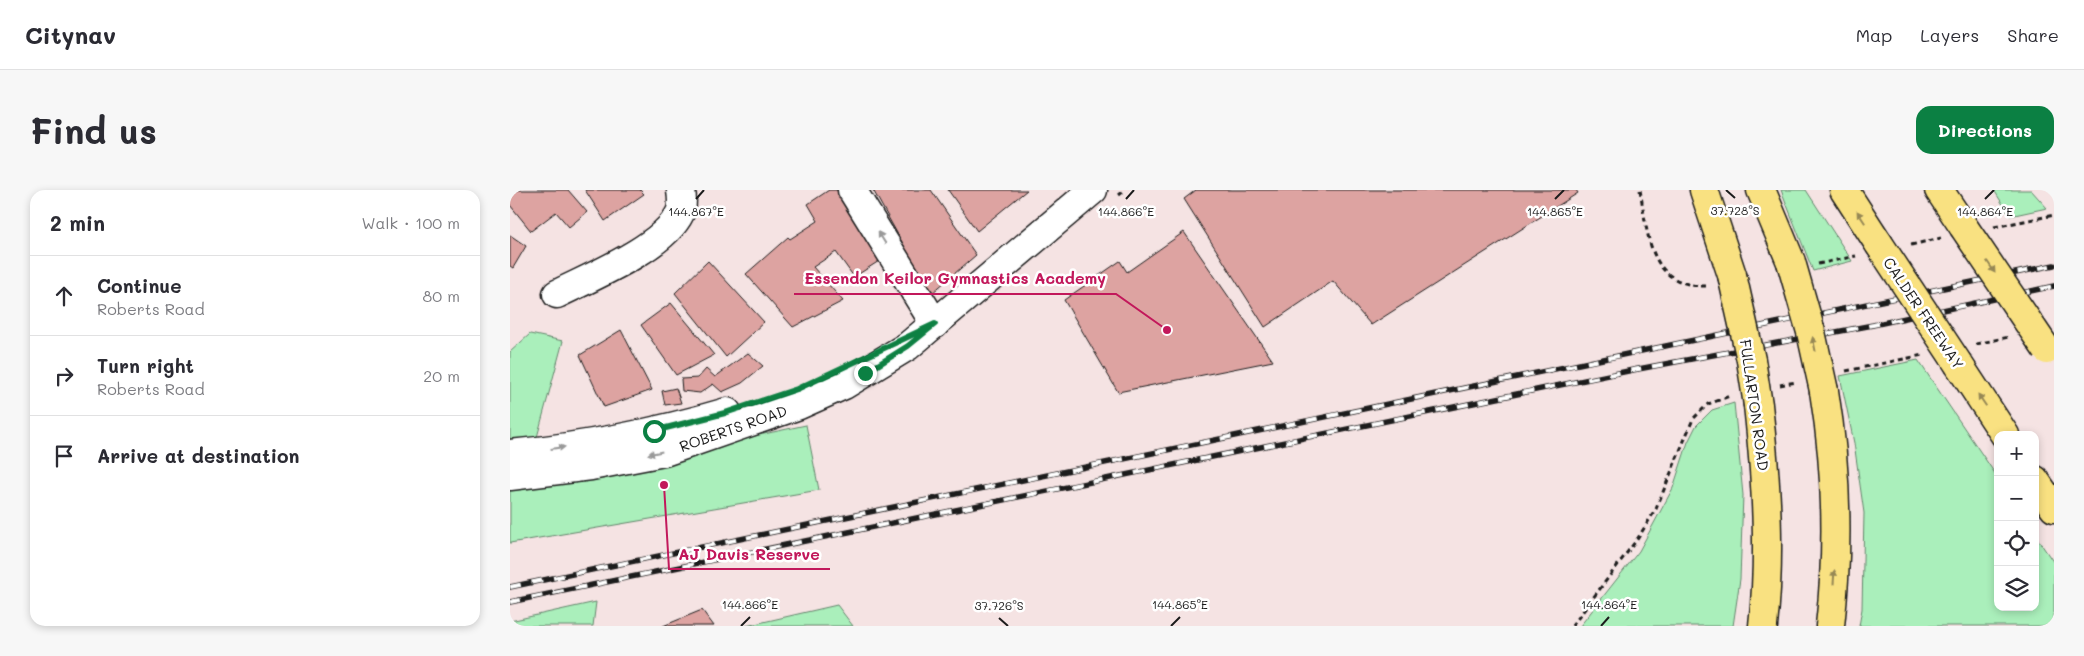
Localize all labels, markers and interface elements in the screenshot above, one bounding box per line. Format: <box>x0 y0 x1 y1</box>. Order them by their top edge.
text: Citynav <box>25 19 116 50</box>
text: Map <box>1856 23 1892 47</box>
text: Layers <box>1920 23 1979 47</box>
text: Share <box>2007 23 2059 47</box>
button: Directions <box>1916 106 2054 154</box>
text: Find us <box>30 107 157 153</box>
text: 37.728°S <box>1710 202 1760 218</box>
text: 144.867°E <box>668 203 724 219</box>
text: 144.866°E <box>1098 203 1154 219</box>
text: 144.865°E <box>1527 203 1583 219</box>
text: 144.864°E <box>1957 203 2013 219</box>
text: 2 min <box>50 209 105 236</box>
one-way arrow <box>1857 211 1866 224</box>
text: Walk · 100 m <box>361 212 460 233</box>
one-way arrow <box>877 231 886 244</box>
street label: CALDER FREEWAY <box>1879 253 1969 373</box>
one-way arrow <box>1986 260 1996 274</box>
callout: Essendon Keilor Gymnastics Academy <box>794 263 1116 294</box>
text: Essendon Keilor Gymnastics Academy <box>804 267 1106 288</box>
text: Continue <box>97 273 182 298</box>
icon: ahead <box>50 282 78 310</box>
text: 80 m <box>423 285 460 306</box>
text: Roberts Road <box>97 298 205 319</box>
one-way arrow <box>1809 335 1817 351</box>
street label: FULLARTON ROAD <box>1736 338 1774 472</box>
text: Turn right <box>97 353 194 378</box>
icon: right <box>50 362 78 390</box>
route end <box>854 362 877 385</box>
text: 20 m <box>423 365 460 386</box>
text: Roberts Road <box>97 378 205 399</box>
one-way arrow <box>1977 393 1987 406</box>
street label: ROBERTS ROAD <box>676 400 790 456</box>
route start <box>643 420 666 443</box>
map controls <box>1994 431 2039 611</box>
button: + <box>1994 431 2039 476</box>
icon: arrive <box>50 442 78 470</box>
text: Arrive at destination <box>97 443 300 468</box>
one-way arrow <box>551 444 567 452</box>
one-way arrow <box>647 450 663 458</box>
button: − <box>1994 476 2039 521</box>
button: locate <box>1994 521 2039 566</box>
callout: AJ Davis Reserve <box>669 538 830 569</box>
text: AJ Davis Reserve <box>678 543 820 564</box>
button: layers <box>1994 566 2039 611</box>
one-way arrow <box>1831 569 1839 585</box>
text: 144.866°E <box>722 596 778 612</box>
text: 144.865°E <box>1152 596 1208 612</box>
text: 144.864°E <box>1581 596 1637 612</box>
text: 37.726°S <box>974 597 1024 613</box>

